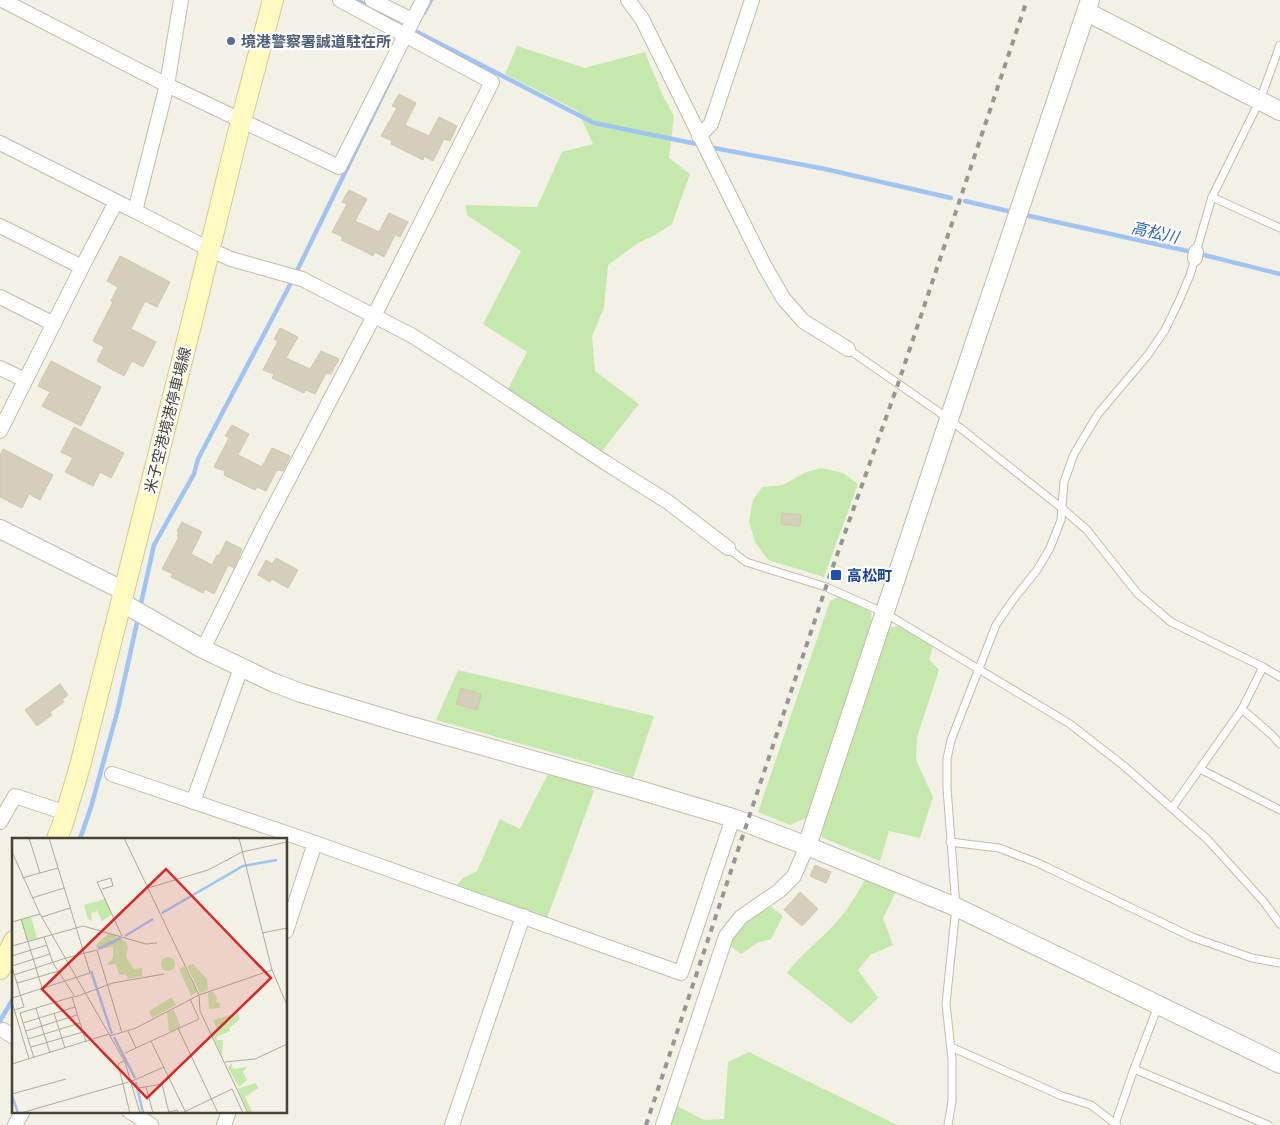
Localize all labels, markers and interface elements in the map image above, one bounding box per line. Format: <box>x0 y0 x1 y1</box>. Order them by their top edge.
place label: 境港警察署誠道駐在所 <box>241 31 391 51</box>
marker: 境港警察署誠道駐在所 <box>225 35 237 47</box>
water label: 高松川 <box>1129 216 1183 249</box>
street label: 米子空港境港停車場線 <box>139 345 195 495</box>
place label: 高松町 <box>847 565 892 585</box>
marker: 高松町 <box>829 568 843 582</box>
inset map <box>12 838 288 1112</box>

